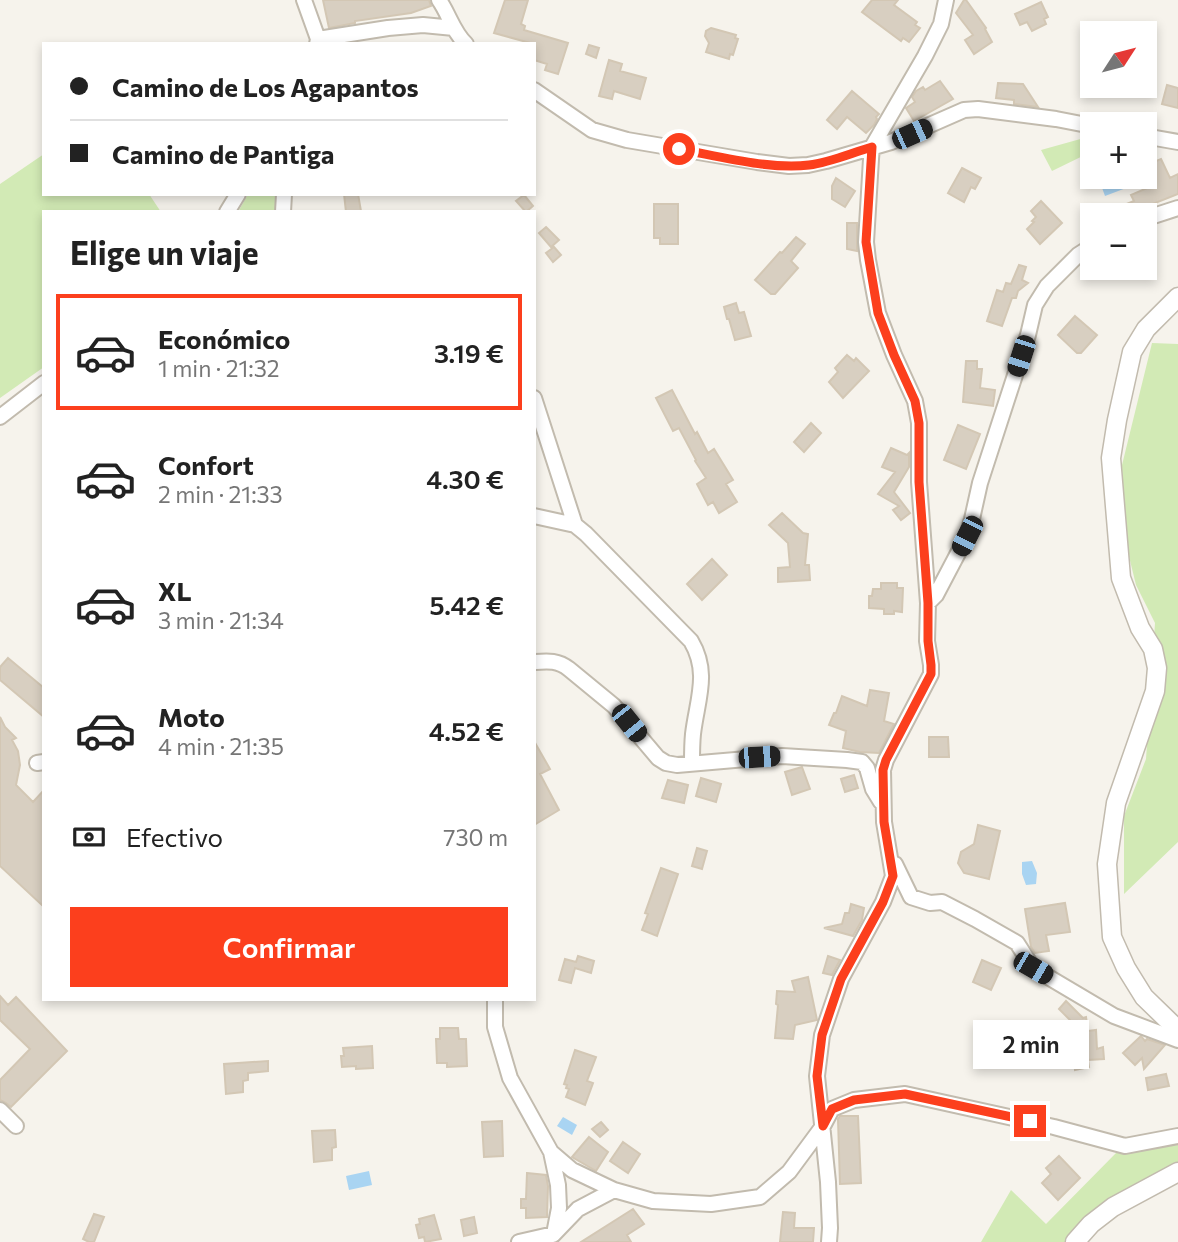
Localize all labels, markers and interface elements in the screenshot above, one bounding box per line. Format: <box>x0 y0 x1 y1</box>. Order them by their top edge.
north arrow <box>1080 21 1157 98</box>
map controls <box>1080 21 1157 280</box>
text: Camino de Los Agapantos <box>112 71 419 102</box>
button: + <box>1080 112 1157 189</box>
car <box>889 116 936 152</box>
route start <box>663 133 695 165</box>
text: Camino de Pantiga <box>112 138 335 169</box>
button: − <box>1080 203 1157 280</box>
text: Elige un viaje <box>70 232 259 272</box>
icon: car <box>74 321 137 384</box>
text: Económico <box>158 323 290 354</box>
car <box>1005 333 1038 379</box>
text: 3.19 € <box>434 337 504 368</box>
text: 1 min · 21:32 <box>158 354 279 382</box>
icon: car <box>74 447 137 510</box>
text: Confort <box>158 449 254 480</box>
text: 4.30 € <box>426 463 504 494</box>
text: 2 min · 21:33 <box>158 480 283 508</box>
car <box>949 513 986 559</box>
icon: car <box>74 573 137 636</box>
text: XL <box>158 575 192 606</box>
text: 5.42 € <box>429 589 504 620</box>
text: 3 min · 21:34 <box>158 606 284 634</box>
icon: car <box>74 699 137 762</box>
car <box>608 700 651 746</box>
text: Moto <box>158 701 225 732</box>
text: 4.52 € <box>429 715 504 746</box>
text: 4 min · 21:35 <box>158 732 284 760</box>
car <box>738 745 781 769</box>
icon: cash <box>70 818 108 856</box>
text: Efectivo <box>126 821 223 852</box>
text: 730 m <box>443 823 508 851</box>
button: Confirmar <box>70 907 508 987</box>
car <box>1010 948 1057 988</box>
callout: 2 min <box>972 1020 1088 1068</box>
text: 2 min <box>1003 1030 1059 1058</box>
route end <box>1014 1105 1046 1137</box>

